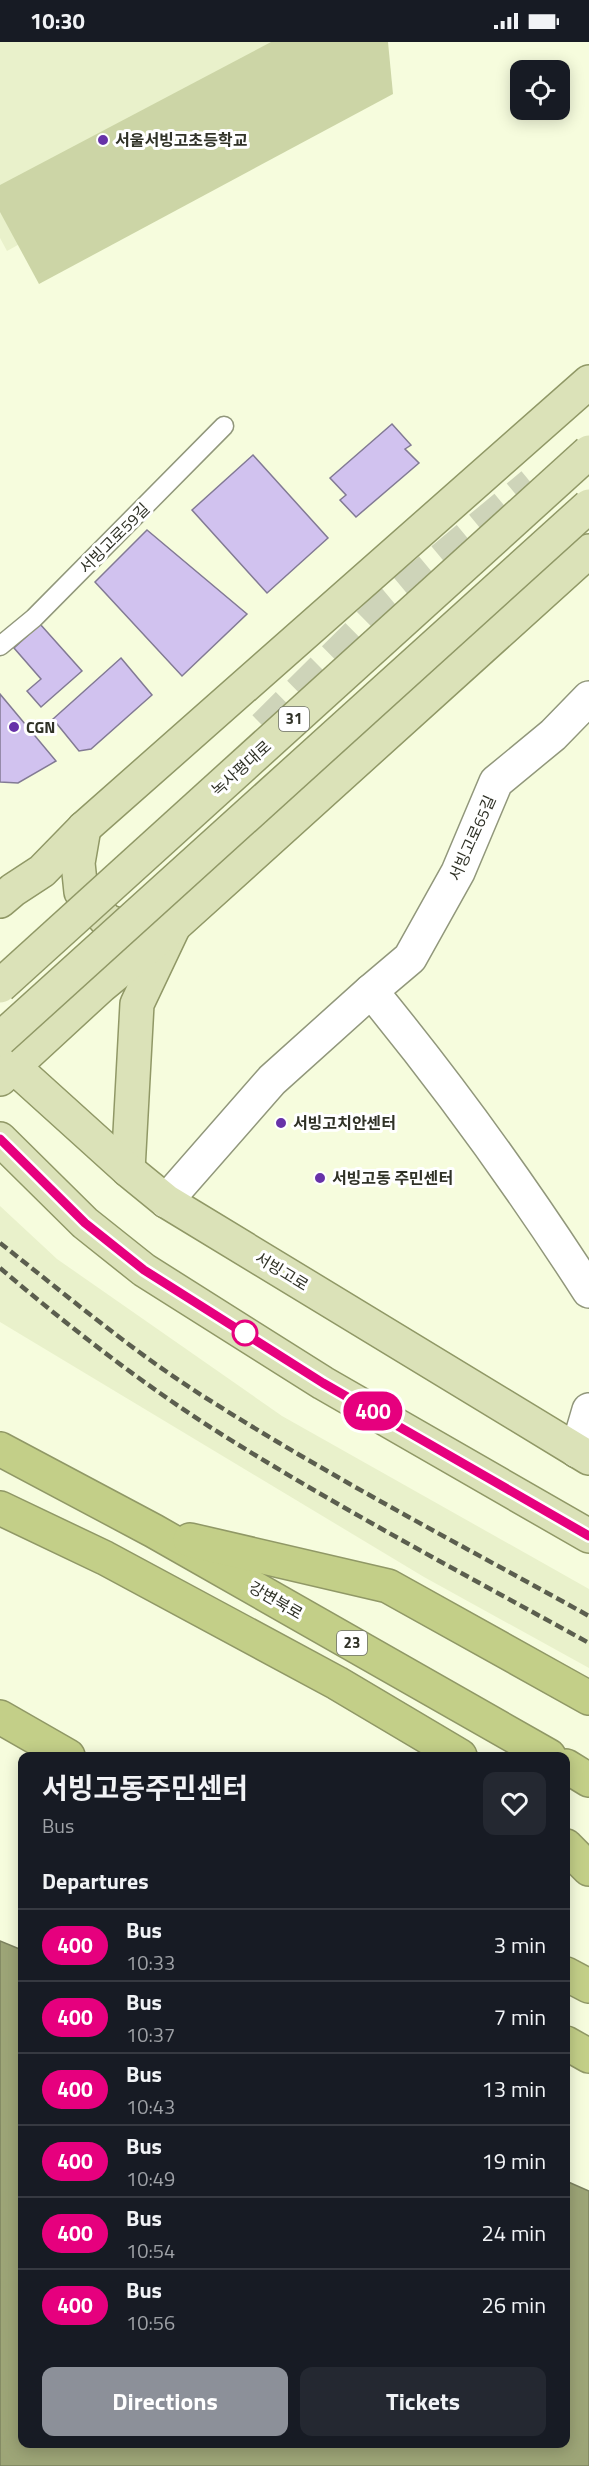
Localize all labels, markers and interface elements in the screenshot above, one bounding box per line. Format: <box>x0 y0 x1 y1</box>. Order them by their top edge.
text: 10:30 <box>30 4 85 38</box>
map controls <box>510 60 570 120</box>
button: locate <box>510 60 570 120</box>
place label: 서울서빙고초등학교 <box>115 128 248 152</box>
marker: 서울서빙고초등학교 <box>96 133 110 147</box>
street label: 서빙고로59길 <box>73 497 155 579</box>
road number: 31 <box>279 707 309 731</box>
place label: CGN <box>26 715 55 739</box>
marker: CGN <box>7 720 21 734</box>
street label: 녹사평대로 <box>206 734 277 802</box>
street label: 서빙고로65길 <box>442 791 502 885</box>
place label: 서빙고치안센터 <box>293 1111 396 1135</box>
marker: 서빙고치안센터 <box>274 1116 288 1130</box>
place label: 서빙고동 주민센터 <box>332 1166 453 1190</box>
marker: 서빙고동 주민센터 <box>313 1171 327 1185</box>
street label: 서빙고로 <box>251 1246 314 1297</box>
unlabelled marker <box>232 1320 258 1346</box>
line badge: 400 <box>338 1392 407 1430</box>
text: 400 <box>355 1395 391 1427</box>
street label: 강변북로 <box>244 1575 308 1625</box>
road number: 23 <box>337 1631 367 1655</box>
text: 서빙고동주민센터 <box>42 1766 248 1809</box>
button: heart <box>483 1772 546 1835</box>
text: Bus <box>42 1810 74 1841</box>
text: Departures <box>42 1864 149 1898</box>
text: Bus <box>126 1913 162 1947</box>
text: 3 min <box>494 1928 546 1962</box>
text: 400 <box>57 1929 93 1961</box>
text: 10:33 <box>126 1947 175 1978</box>
text: Bus <box>126 1985 162 2019</box>
text: 7 min <box>494 2000 546 2034</box>
text: 400 <box>57 2001 93 2033</box>
text: 10:37 <box>126 2019 175 2050</box>
text: Bus <box>126 2057 162 2091</box>
text: 13 min <box>481 2072 546 2106</box>
text: 400 <box>57 2073 93 2105</box>
text: 10:43 <box>126 2091 175 2122</box>
text: Bus <box>126 2129 162 2163</box>
text: 19 min <box>481 2144 546 2178</box>
text: 400 <box>57 2145 93 2177</box>
text: 10:49 <box>126 2163 175 2194</box>
text: Bus <box>126 2201 162 2235</box>
text: 24 min <box>481 2216 546 2250</box>
text: 400 <box>57 2217 93 2249</box>
text: 10:54 <box>126 2235 175 2266</box>
text: Bus <box>126 2273 162 2307</box>
text: 26 min <box>481 2288 546 2322</box>
text: 400 <box>57 2289 93 2321</box>
text: 10:56 <box>126 2307 175 2338</box>
button: Directions <box>42 2367 288 2436</box>
button: Tickets <box>300 2367 546 2436</box>

